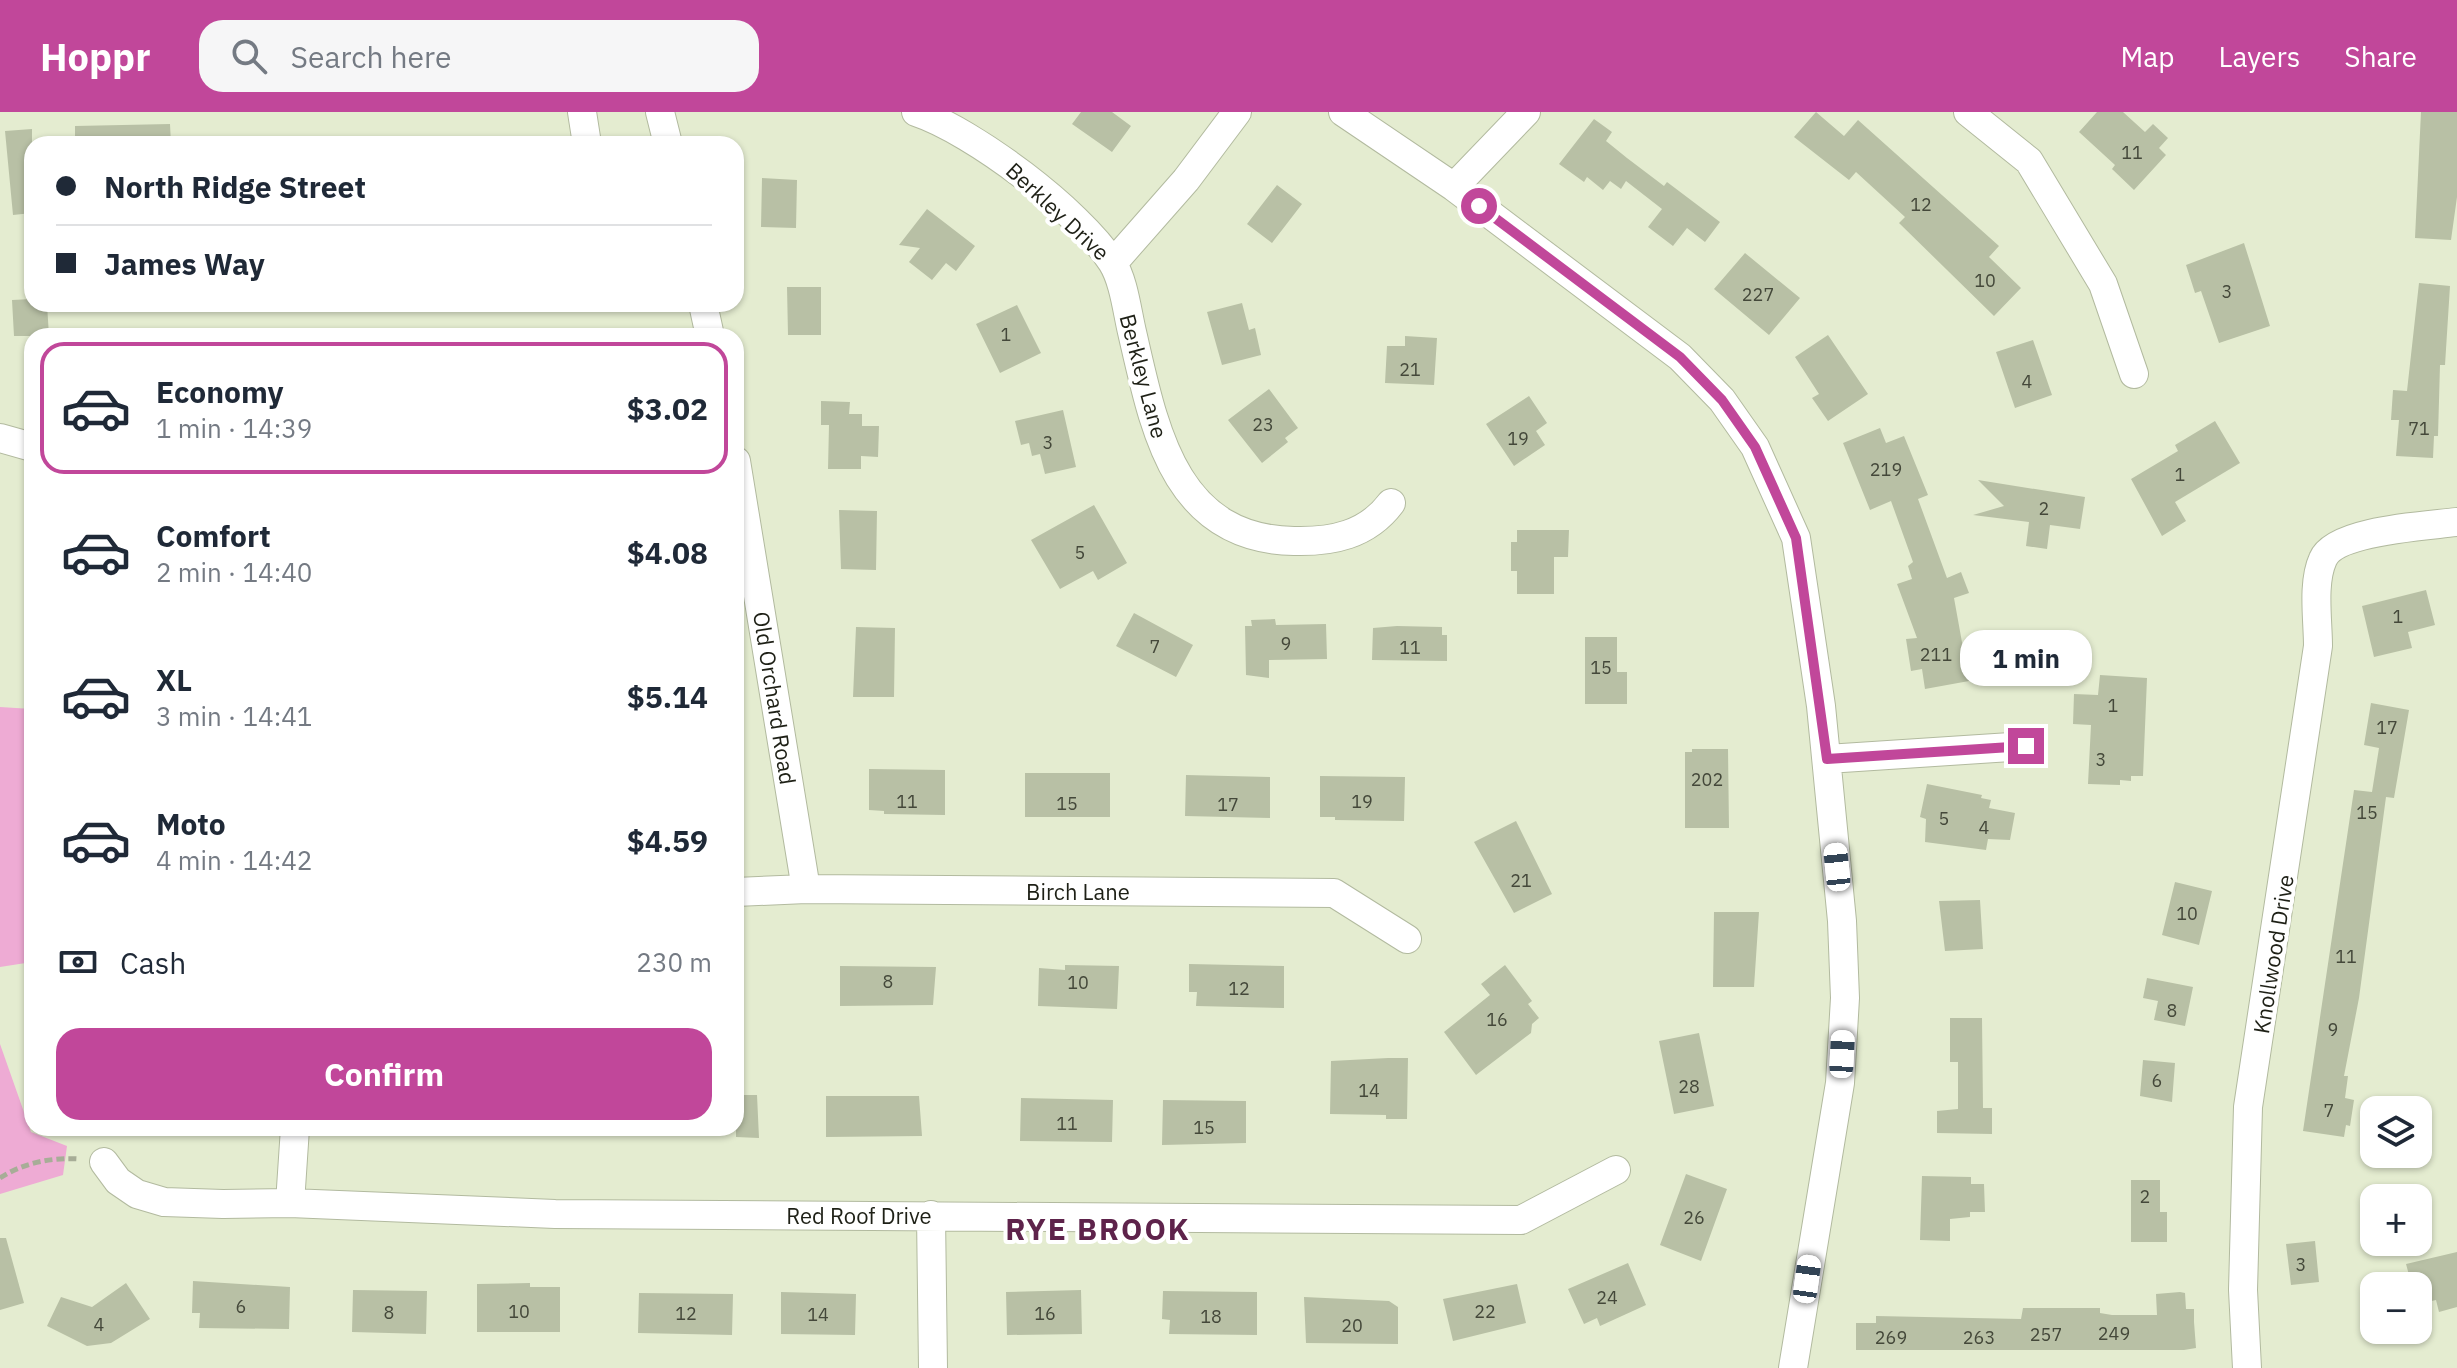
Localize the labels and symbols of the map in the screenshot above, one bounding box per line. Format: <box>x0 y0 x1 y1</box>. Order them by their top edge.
house number: 11 <box>2121 141 2143 164</box>
street label: Berkley Drive <box>1000 156 1116 266</box>
route start <box>1461 188 1497 224</box>
house number: 12 <box>1910 193 1932 216</box>
house number: 10 <box>1974 269 1996 292</box>
house number: 3 <box>2222 280 2232 303</box>
house number: 227 <box>1742 283 1774 306</box>
street label: Berkley Lane <box>1113 311 1175 441</box>
house number: 1 <box>1001 323 1011 346</box>
house number: 21 <box>1399 358 1421 381</box>
house number: 4 <box>2022 370 2033 393</box>
house number: 23 <box>1252 413 1274 436</box>
house number: 71 <box>2408 417 2430 440</box>
house number: 19 <box>1507 427 1529 450</box>
house number: 3 <box>1043 431 1053 454</box>
house number: 219 <box>1870 458 1902 481</box>
house number: 1 <box>2175 463 2185 486</box>
house number: 2 <box>2039 497 2049 520</box>
house number: 5 <box>1075 541 1085 564</box>
house number: 1 <box>2393 605 2403 628</box>
street label: Old Orchard Road <box>747 609 803 787</box>
callout: 1 min <box>1960 630 2092 686</box>
house number: 9 <box>1281 632 1291 655</box>
house number: 7 <box>1150 635 1160 658</box>
house number: 11 <box>1399 636 1421 659</box>
house number: 211 <box>1920 643 1952 666</box>
house number: 15 <box>1590 656 1612 679</box>
house number: 1 <box>2108 694 2118 717</box>
house number: 17 <box>2376 716 2398 739</box>
route end <box>2008 728 2044 764</box>
house number: 3 <box>2096 748 2106 771</box>
house number: 202 <box>1691 768 1723 791</box>
house number: 11 <box>896 790 918 813</box>
house number: 19 <box>1351 790 1373 813</box>
house number: 15 <box>1056 792 1078 815</box>
house number: 17 <box>1217 793 1239 816</box>
house number: 15 <box>2356 801 2378 824</box>
house number: 5 <box>1939 807 1949 830</box>
house number: 4 <box>1979 816 1990 839</box>
car <box>1823 842 1851 892</box>
house number: 21 <box>1510 869 1532 892</box>
street label: Knollwood Drive <box>2246 872 2300 1036</box>
street label: Birch Lane <box>1026 877 1130 906</box>
house number: 10 <box>2176 902 2198 925</box>
house number: 11 <box>2335 945 2357 968</box>
house number: 8 <box>883 970 893 993</box>
house number: 10 <box>1067 971 1089 994</box>
house number: 12 <box>1228 977 1250 1000</box>
house number: 8 <box>2167 999 2177 1022</box>
house number: 16 <box>1486 1008 1508 1031</box>
house number: 9 <box>2328 1018 2338 1041</box>
car <box>1829 1029 1855 1079</box>
house number: 6 <box>2152 1069 2162 1092</box>
house number: 28 <box>1678 1075 1700 1098</box>
house number: 14 <box>1358 1079 1380 1102</box>
house number: 7 <box>2324 1099 2334 1122</box>
house number: 11 <box>1056 1112 1078 1135</box>
house number: 15 <box>1193 1116 1215 1139</box>
house number: 2 <box>2140 1185 2150 1208</box>
street label: Red Roof Drive <box>786 1201 932 1230</box>
house number: 26 <box>1683 1206 1705 1229</box>
district label: RYE BROOK <box>1005 1209 1191 1248</box>
house number: 3 <box>2296 1253 2306 1276</box>
car <box>1792 1254 1822 1304</box>
house number: 24 <box>1596 1286 1618 1309</box>
house number: 6 <box>236 1295 246 1318</box>
house number: 10 <box>508 1300 530 1323</box>
house number: 22 <box>1474 1300 1496 1323</box>
house number: 8 <box>384 1301 394 1324</box>
house number: 12 <box>675 1302 697 1325</box>
house number: 16 <box>1034 1302 1056 1325</box>
house number: 14 <box>807 1303 829 1326</box>
house number: 18 <box>1200 1305 1222 1328</box>
house number: 4 <box>94 1313 105 1336</box>
house number: 20 <box>1341 1314 1363 1337</box>
house number: 249 <box>2098 1322 2130 1345</box>
house number: 257 <box>2030 1323 2062 1346</box>
house number: 269 <box>1875 1326 1907 1349</box>
house number: 263 <box>1963 1326 1995 1349</box>

